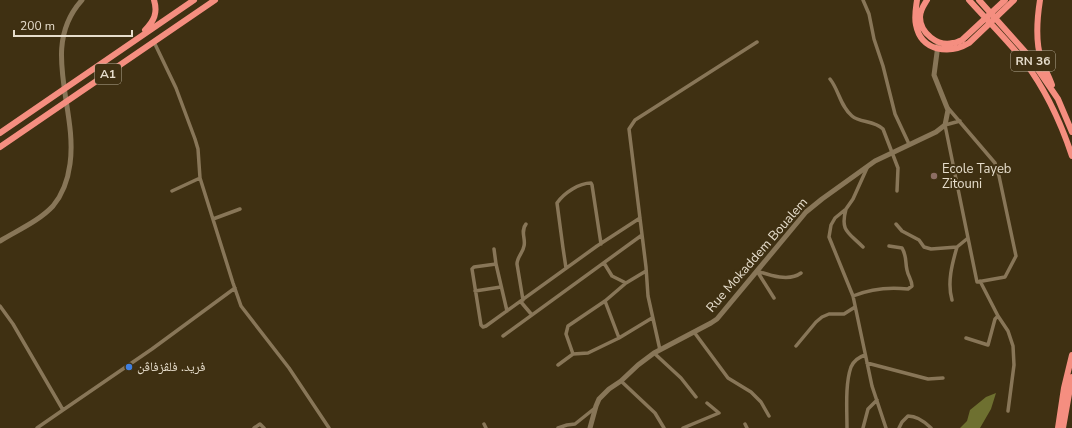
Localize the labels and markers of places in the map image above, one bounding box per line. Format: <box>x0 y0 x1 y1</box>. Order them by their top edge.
place label: Ecole Tayeb Zitouni <box>942 160 1011 193</box>
marker: Ecole Tayeb Zitouni <box>929 171 939 181</box>
place label: فريد. فلڤزفاڤن <box>137 358 205 376</box>
marker: فريد. فلڤزفاڤن <box>124 362 134 372</box>

